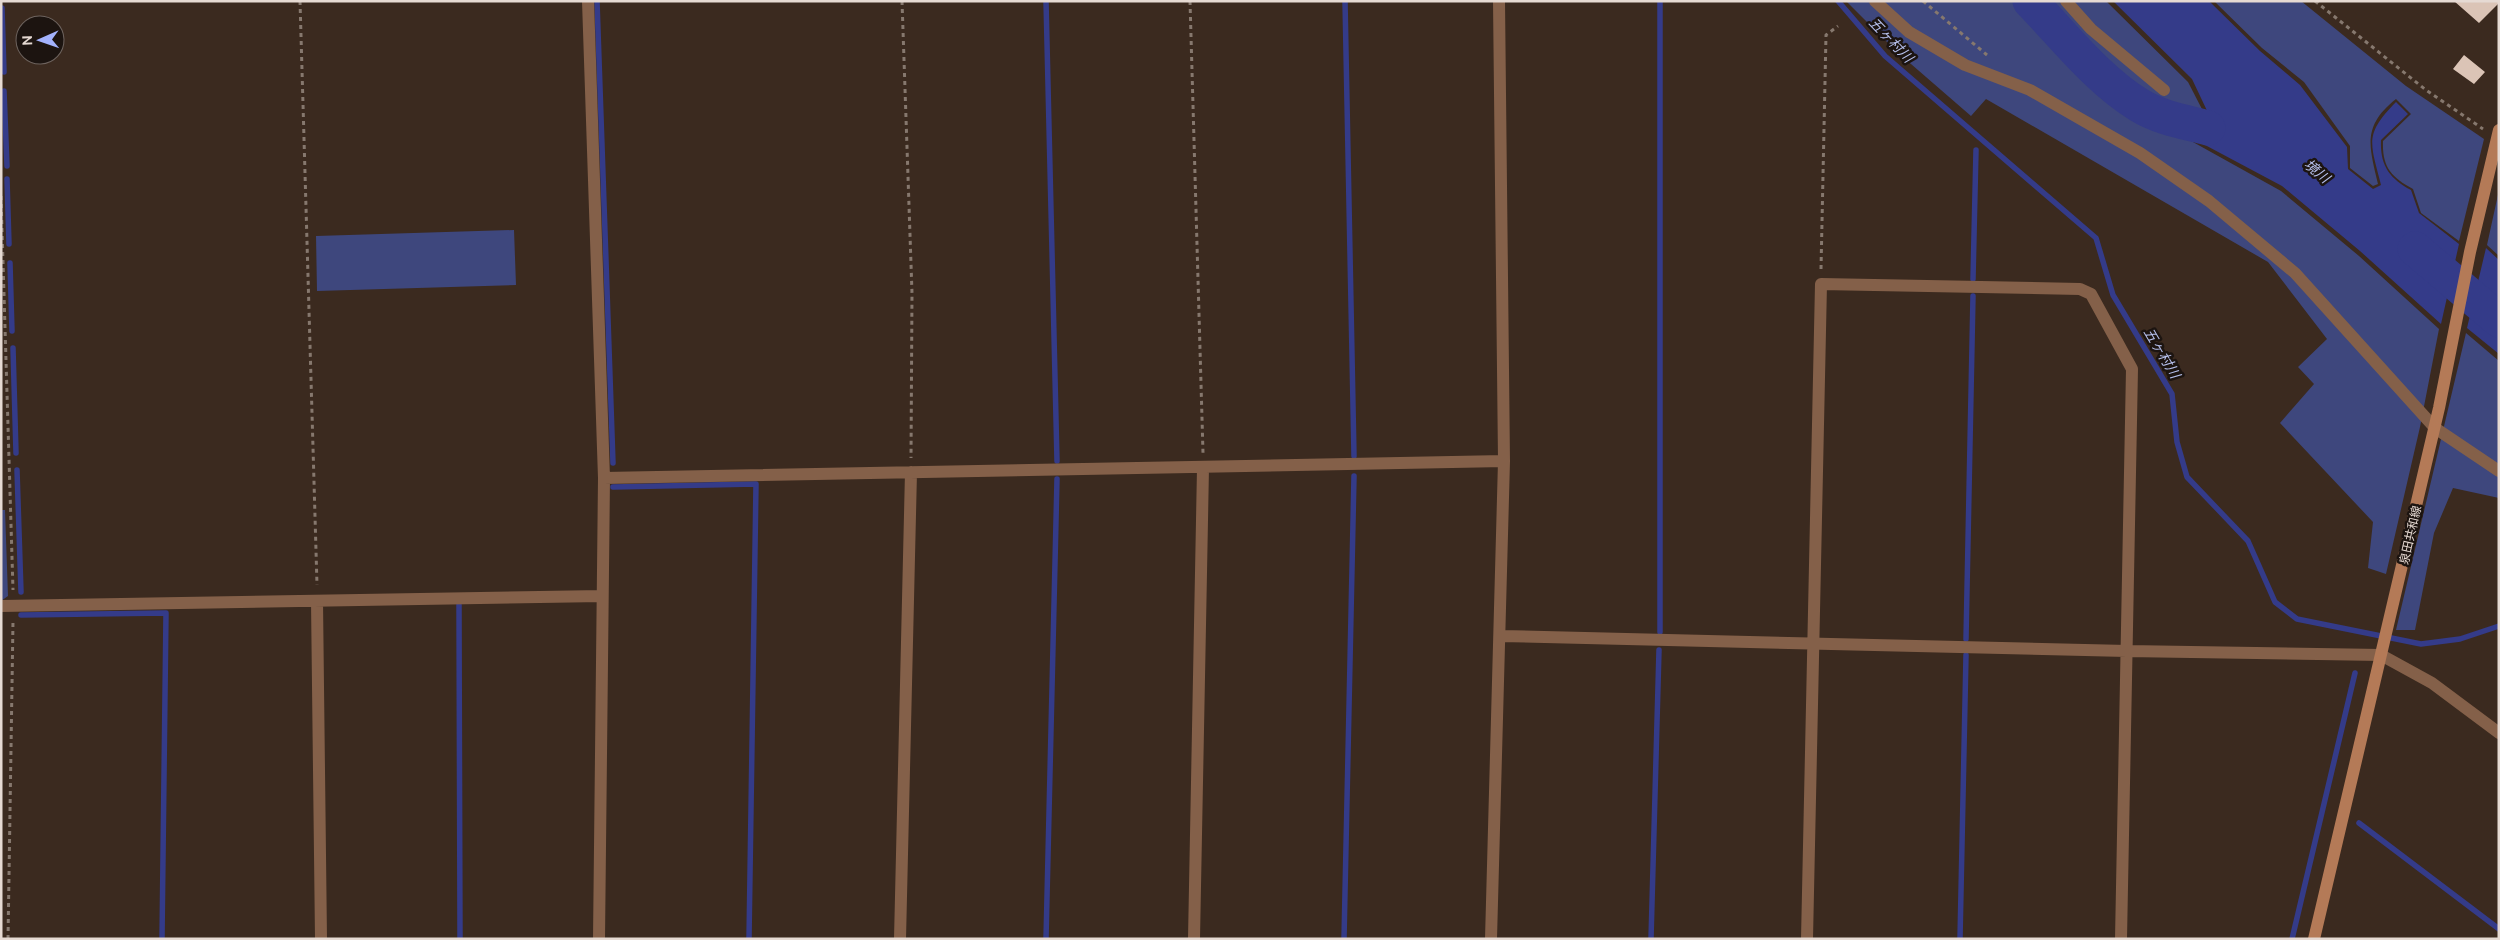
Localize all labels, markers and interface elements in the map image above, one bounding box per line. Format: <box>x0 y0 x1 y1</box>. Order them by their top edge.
water label: 五ヶ村川 <box>1866 14 1918 67</box>
north arrow <box>15 15 65 65</box>
text: N <box>19 35 35 46</box>
water label: 境川 <box>2301 156 2334 187</box>
water label: 五ヶ村川 <box>2141 325 2184 383</box>
street label: 泉田共和線 <box>2397 504 2423 566</box>

